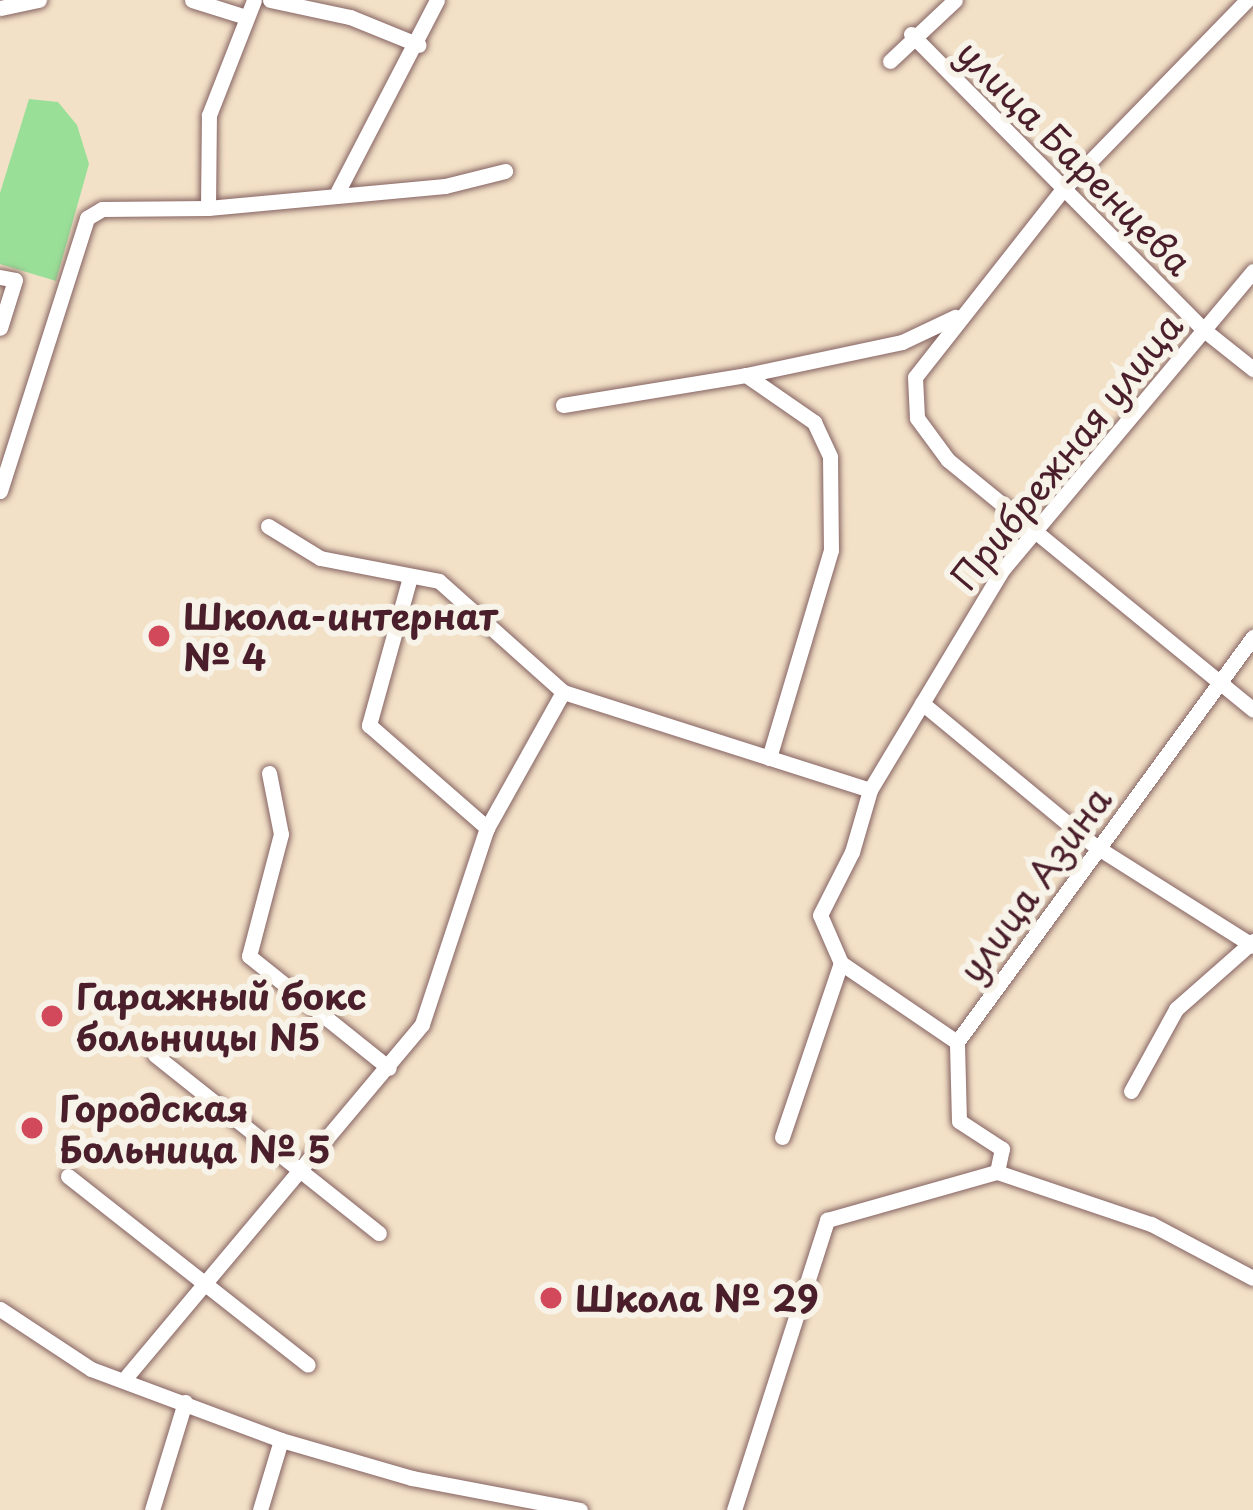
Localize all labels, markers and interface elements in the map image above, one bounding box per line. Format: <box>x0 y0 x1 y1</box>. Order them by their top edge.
street label: улица Баренцева <box>948 30 1202 284</box>
street label: Прибрежная улица <box>941 303 1191 599</box>
place label: Школа-интернат № 4 <box>183 593 497 678</box>
marker: Школа-интернат № 4 <box>146 623 172 649</box>
street label: улица Азина <box>948 777 1120 991</box>
place label: Гаражный бокс больницы N5 <box>76 973 366 1058</box>
marker: Гаражный бокс больницы N5 <box>39 1003 65 1029</box>
place label: Городская Больница № 5 <box>59 1085 331 1170</box>
marker: Городская Больница № 5 <box>16 1112 48 1144</box>
place label: Школа № 29 <box>575 1276 820 1320</box>
marker: Школа № 29 <box>538 1285 564 1311</box>

